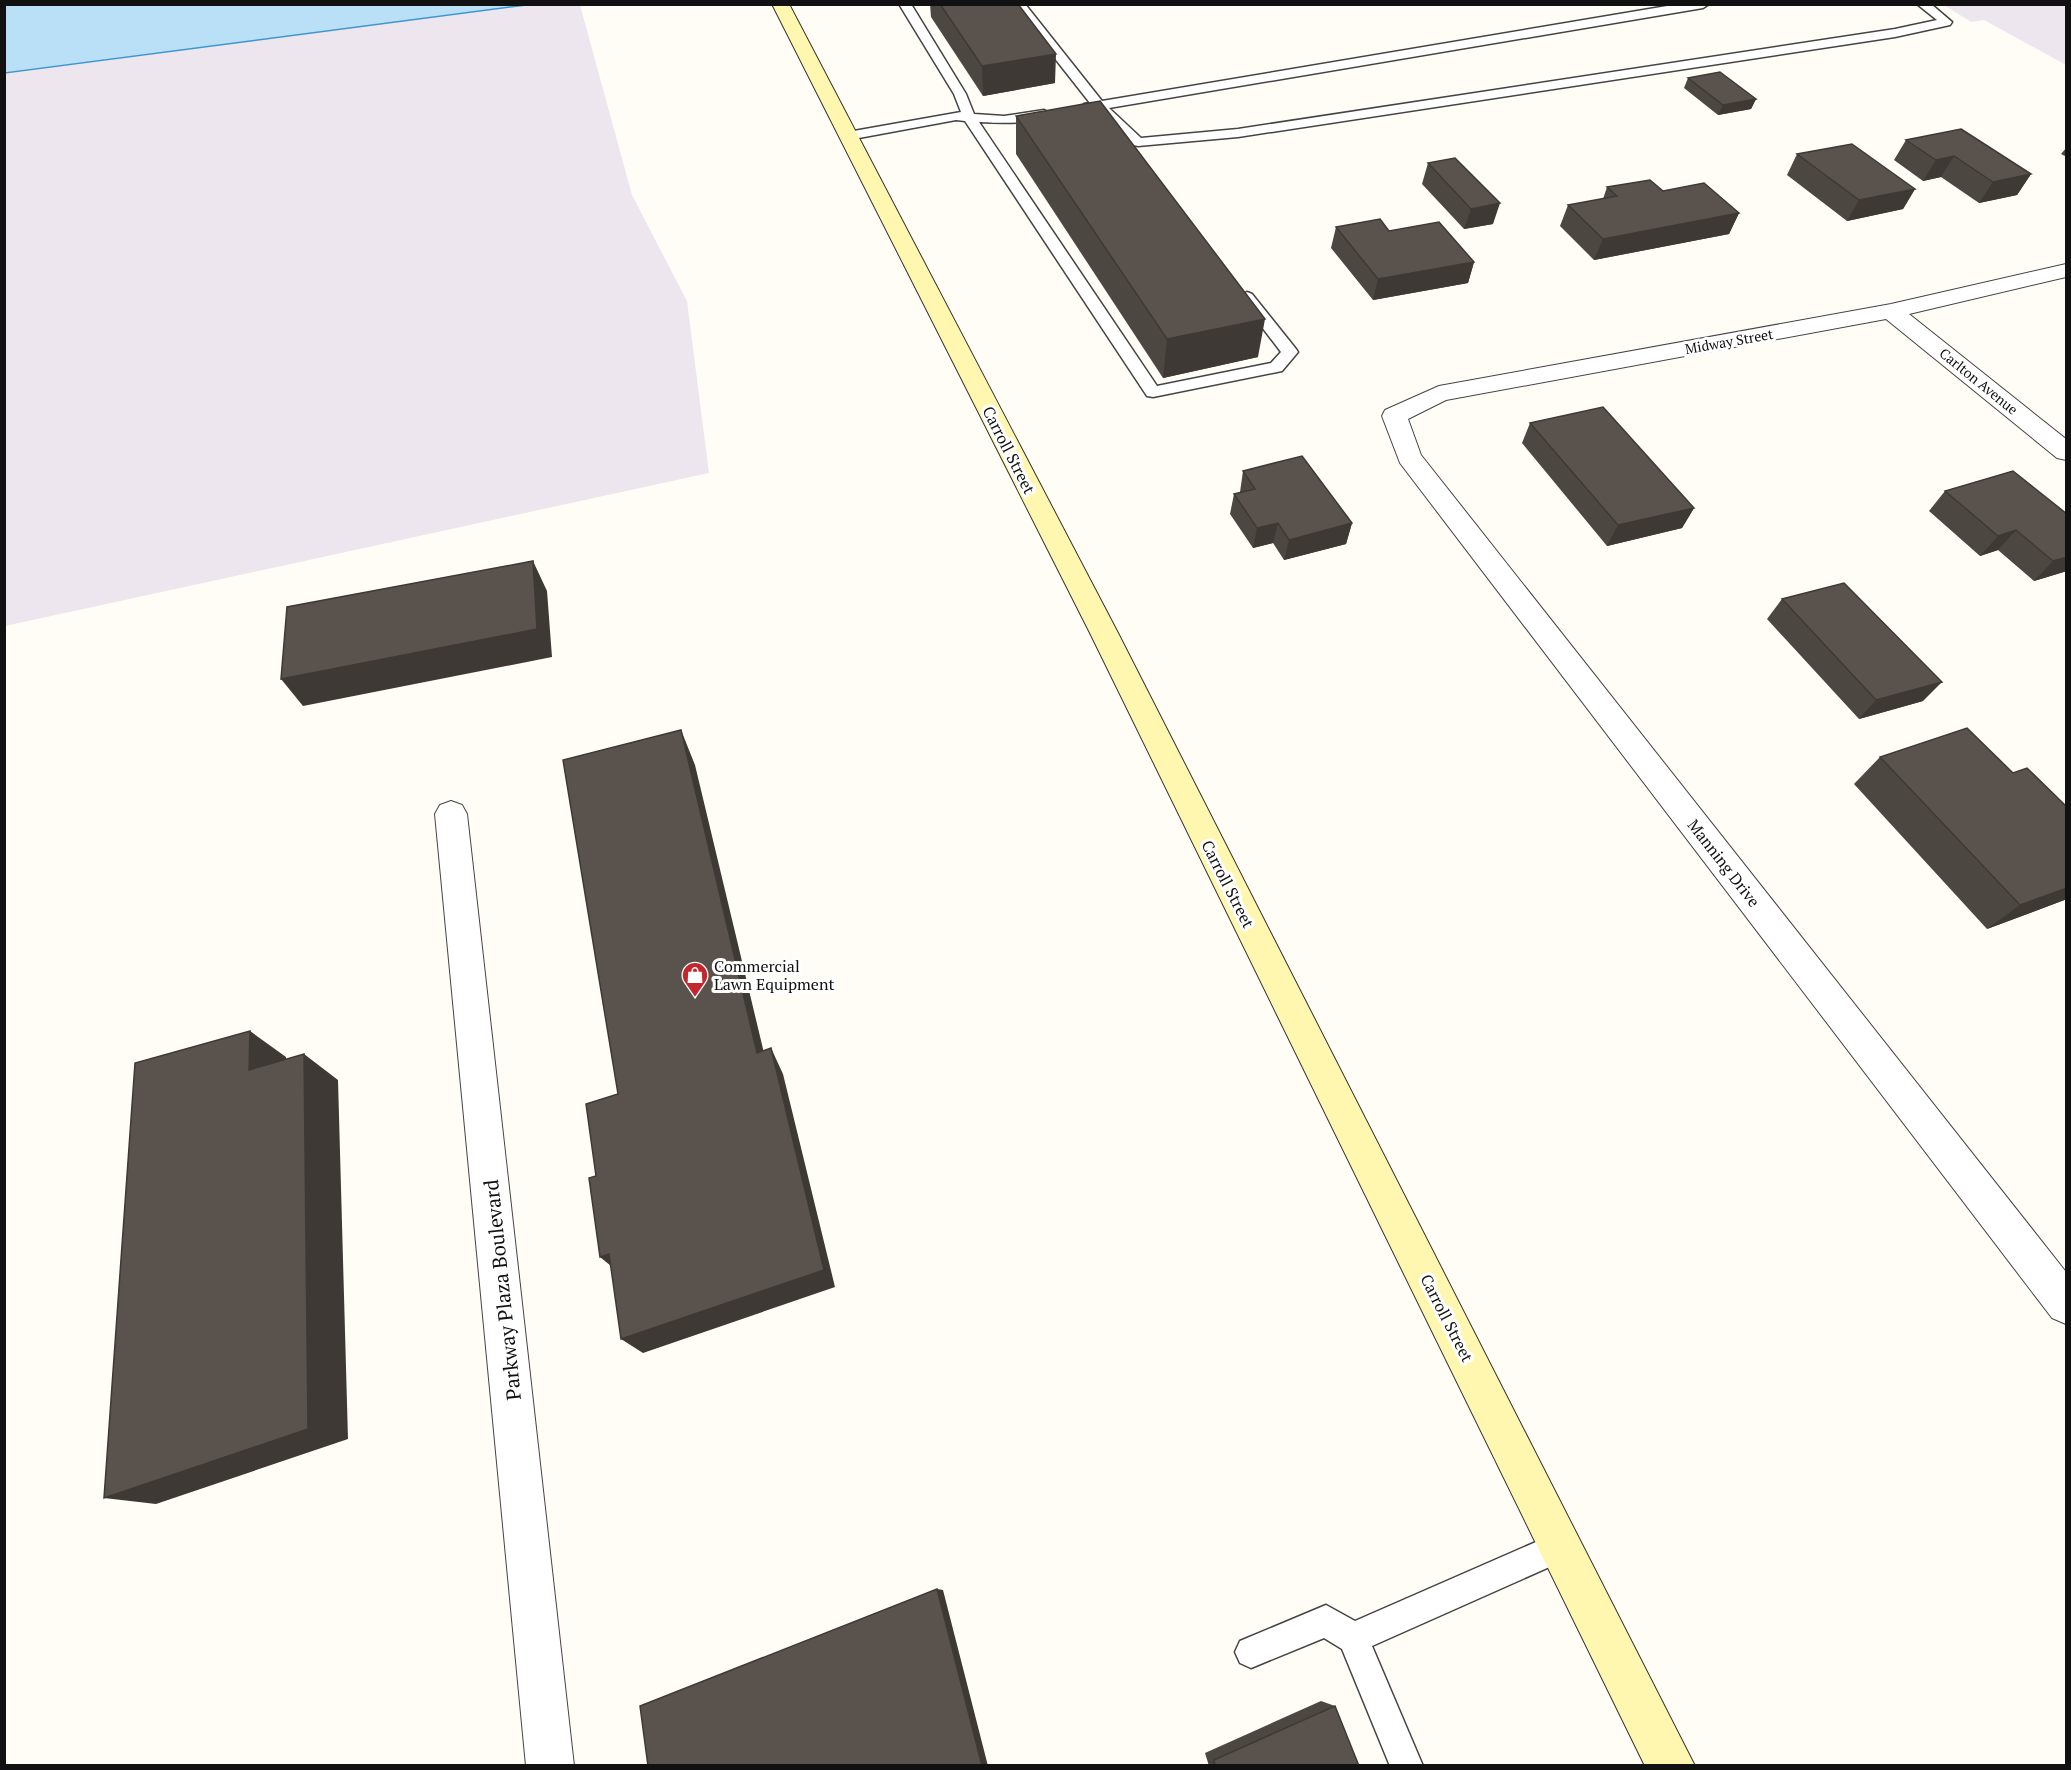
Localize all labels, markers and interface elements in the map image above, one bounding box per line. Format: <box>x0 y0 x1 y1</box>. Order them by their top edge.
street label: Midway Street <box>1683 324 1775 358</box>
street label: Carlton Avenue <box>1936 343 2022 419</box>
street label: Carroll Street <box>977 402 1041 498</box>
street label: Manning Drive <box>1683 815 1765 911</box>
street label: Carroll Street <box>1196 836 1260 932</box>
place label: Commercial Lawn Equipment <box>714 955 834 995</box>
shop icon: Commercial Lawn Equipment <box>680 960 710 998</box>
street label: Parkway Plaza Boulevard <box>477 1178 527 1402</box>
street label: Carroll Street <box>1415 1270 1479 1366</box>

